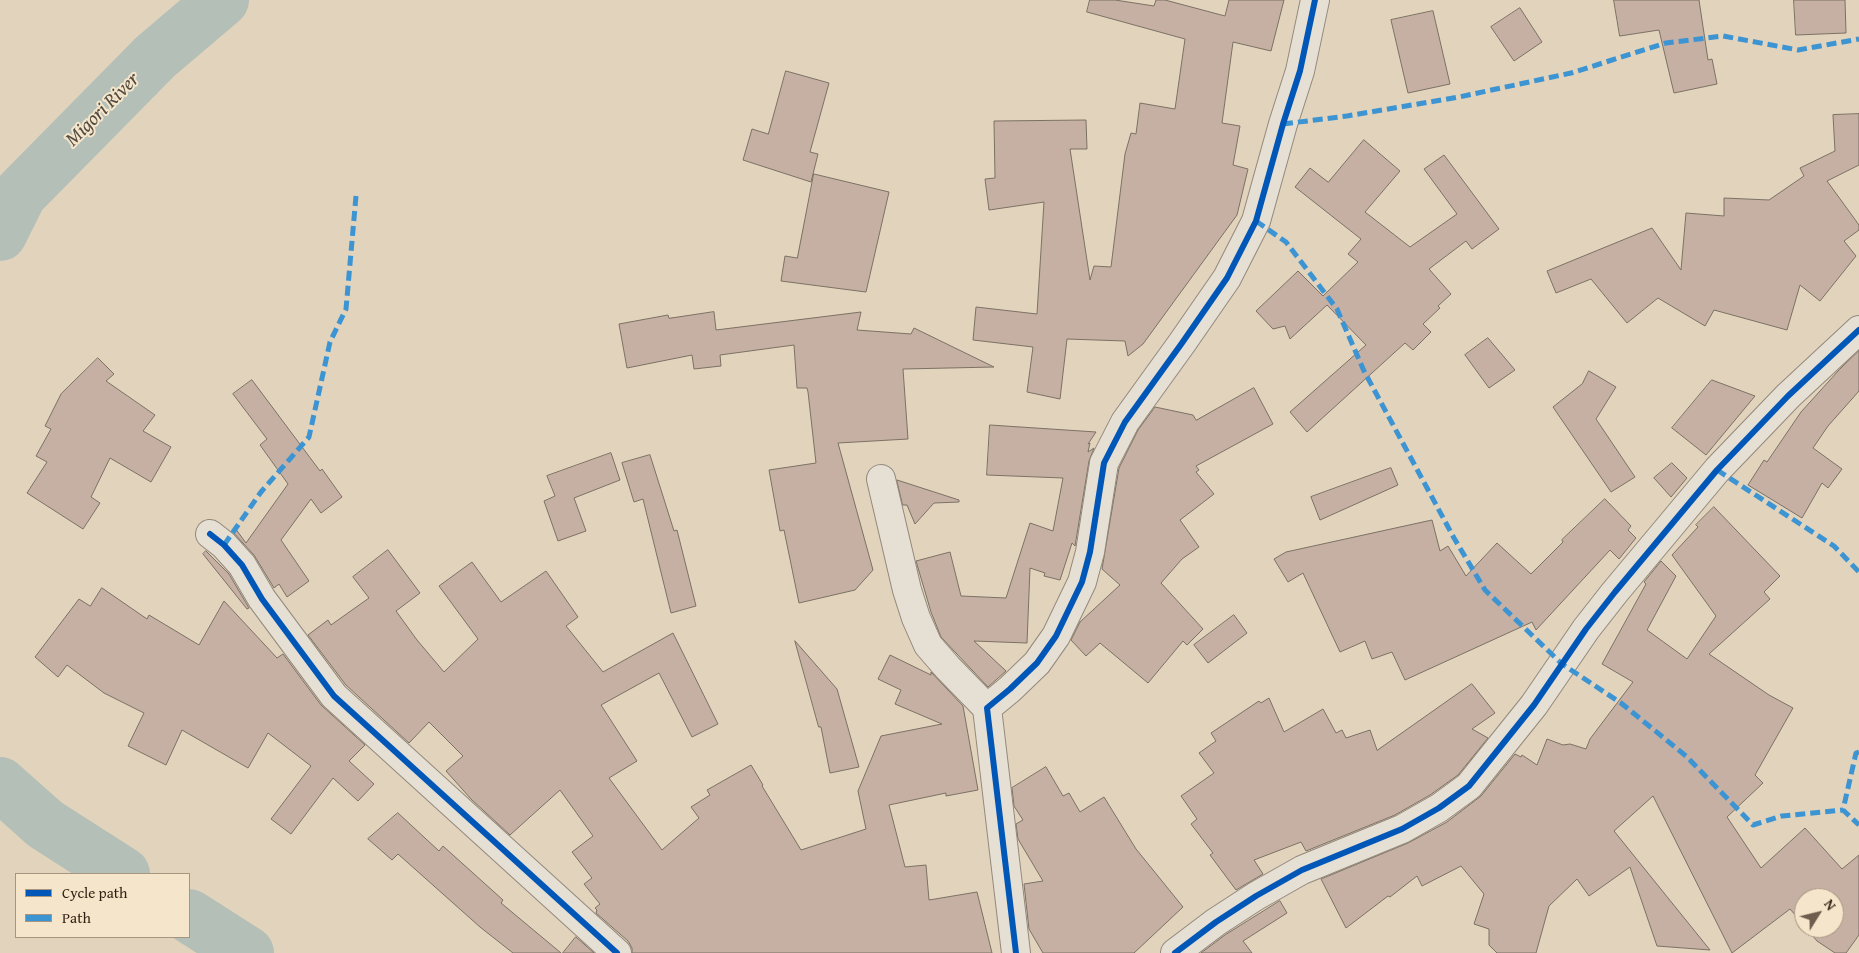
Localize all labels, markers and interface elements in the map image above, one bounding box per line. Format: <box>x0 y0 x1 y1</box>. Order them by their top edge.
water label: Migori River <box>61 68 145 152</box>
legend <box>15 873 190 938</box>
text: Cycle path <box>62 882 128 903</box>
north arrow <box>1794 888 1844 938</box>
text: N <box>1819 895 1841 914</box>
text: Path <box>62 907 91 928</box>

